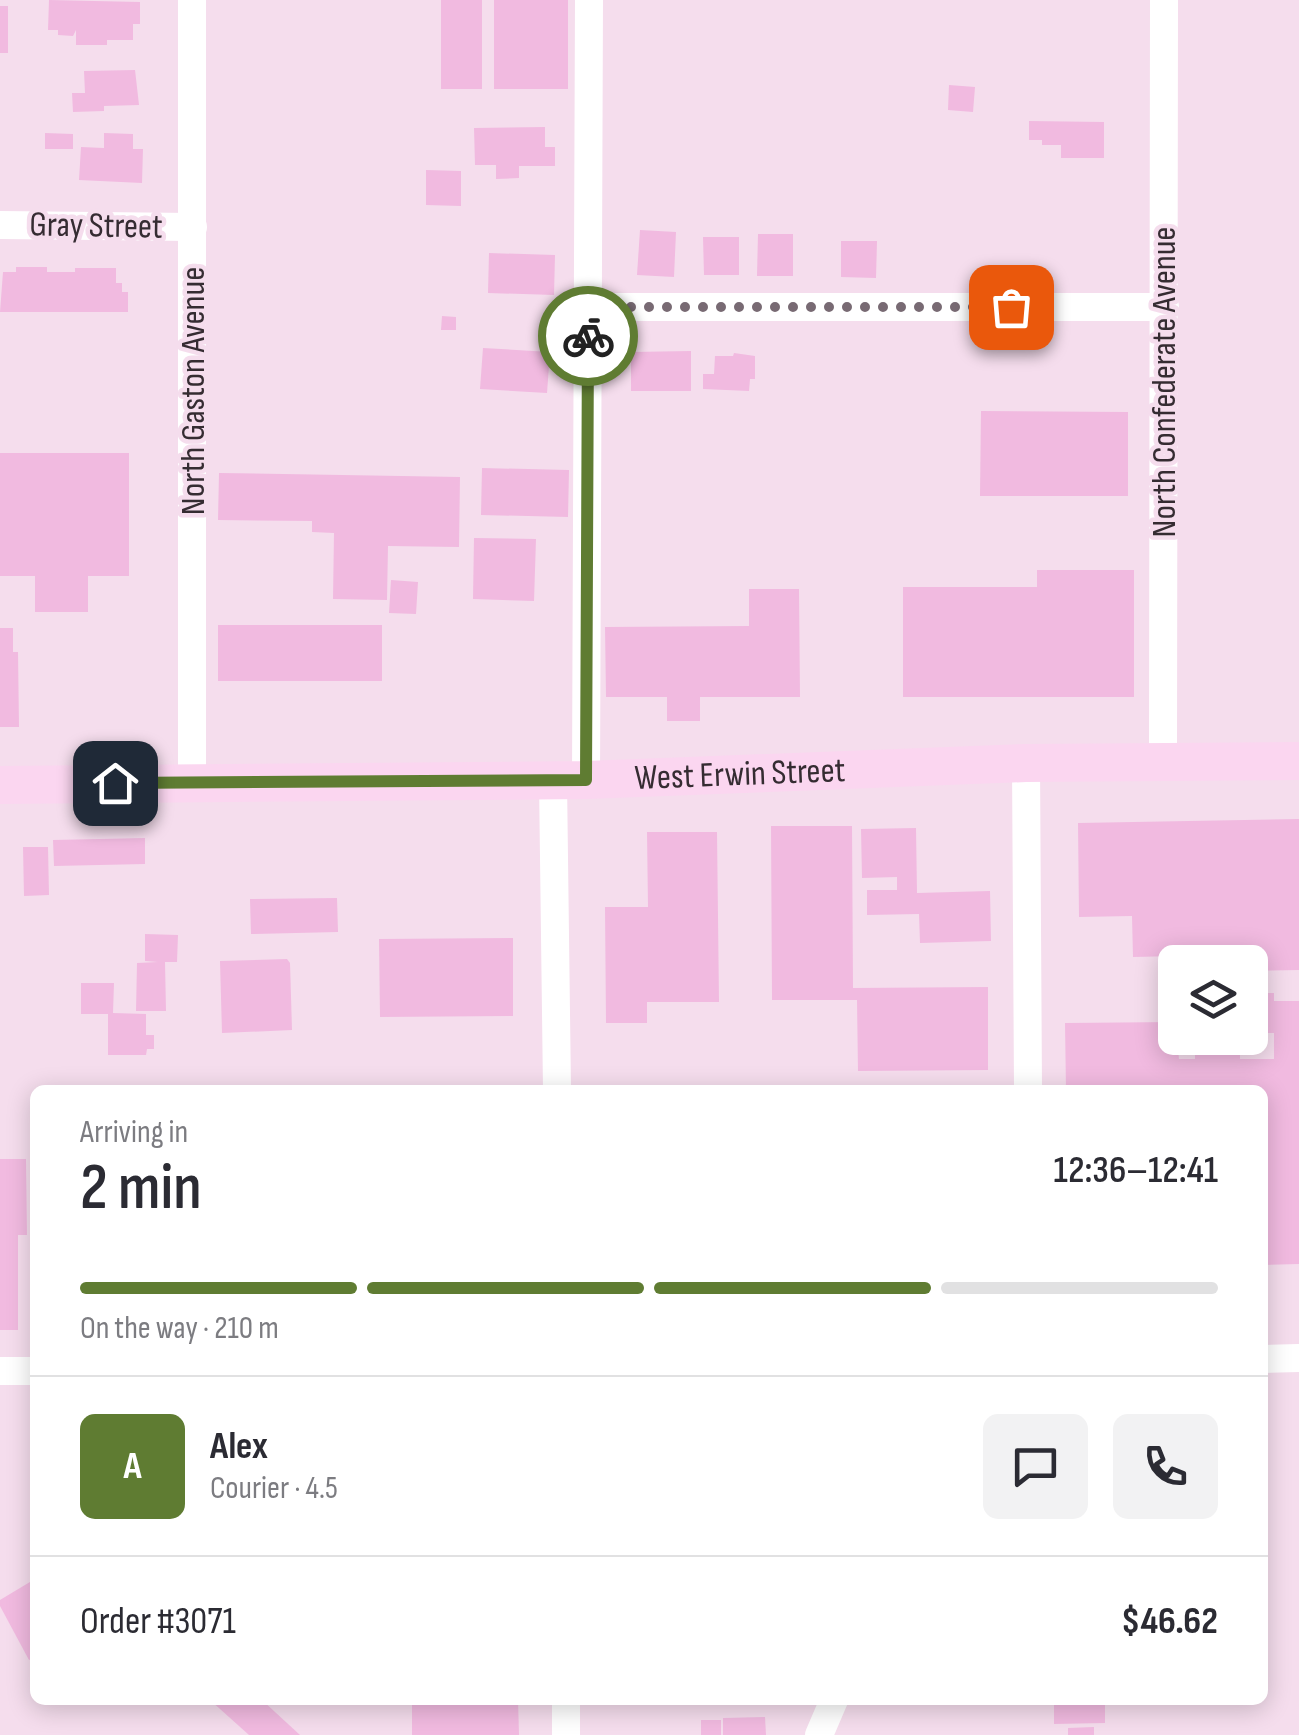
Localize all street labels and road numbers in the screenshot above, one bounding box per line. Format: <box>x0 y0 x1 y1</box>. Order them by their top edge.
street label: Gray Street <box>29 203 163 249</box>
street label: North Confederate Avenue <box>1143 227 1186 537</box>
street label: North Gaston Avenue <box>172 267 215 515</box>
street label: West Erwin Street <box>634 749 846 800</box>

